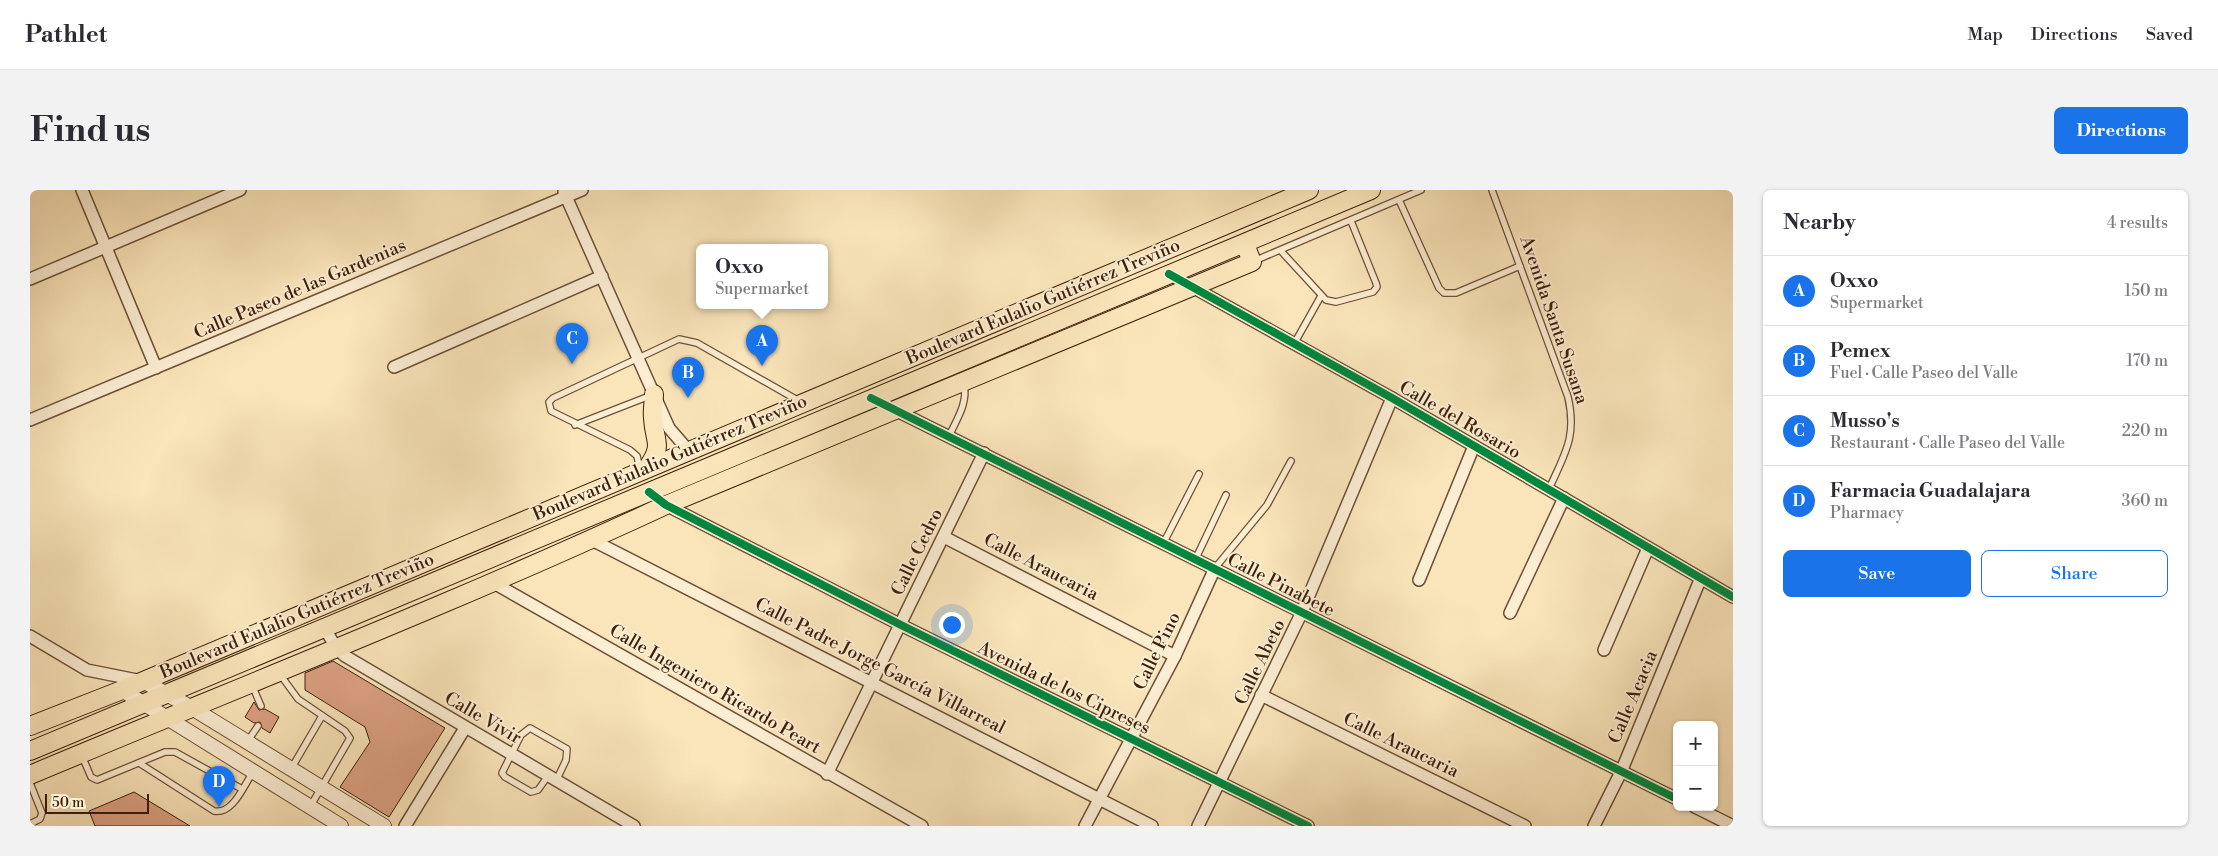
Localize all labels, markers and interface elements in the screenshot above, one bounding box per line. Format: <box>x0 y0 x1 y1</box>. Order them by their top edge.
text: Pathlet <box>25 20 107 50</box>
text: Map <box>1967 23 2003 46</box>
text: Directions <box>2031 23 2118 46</box>
text: Saved <box>2146 23 2193 46</box>
button: Directions <box>2054 107 2188 154</box>
text: Find us <box>30 109 150 152</box>
text: Nearby <box>1783 210 1856 236</box>
text: 4 results <box>2107 213 2168 233</box>
street label: Avenida Santa Susana <box>1514 232 1594 408</box>
street label: Calle Paseo de las Gardenias <box>190 234 410 344</box>
street label: Boulevard Eulalio Gutiérrez Treviño <box>902 234 1184 371</box>
popup <box>696 244 828 309</box>
text: Oxxo <box>715 255 764 279</box>
text: Oxxo <box>1830 269 1878 293</box>
text: Supermarket <box>715 279 809 299</box>
text: A <box>1793 281 1805 301</box>
text: 150 m <box>2124 281 2168 301</box>
text: Supermarket <box>1830 293 1924 313</box>
pin: C <box>556 323 588 364</box>
pin: A <box>746 325 778 366</box>
text: Pemex <box>1830 339 1891 363</box>
text: B <box>1793 351 1805 371</box>
text: 170 m <box>2126 351 2168 371</box>
pin: B <box>672 357 704 398</box>
text: Fuel · Calle Paseo del Valle <box>1830 363 2018 383</box>
street label: Calle del Rosario <box>1395 376 1525 464</box>
street label: Boulevard Eulalio Gutiérrez Treviño <box>529 390 811 527</box>
text: Musso's <box>1830 409 1900 433</box>
text: C <box>1793 421 1805 441</box>
text: 220 m <box>2122 421 2168 441</box>
text: Restaurant · Calle Paseo del Valle <box>1830 433 2065 453</box>
text: Farmacia Guadalajara <box>1830 479 2031 503</box>
text: D <box>1793 491 1805 511</box>
text: 360 m <box>2122 491 2168 511</box>
text: Pharmacy <box>1830 503 1904 523</box>
street label: Calle Cedro <box>886 505 948 599</box>
street label: Calle Araucaria <box>980 528 1103 606</box>
street label: Boulevard Eulalio Gutiérrez Treviño <box>156 548 438 685</box>
street label: Calle Pinabete <box>1223 548 1339 622</box>
button: Save <box>1783 550 1971 597</box>
button: Share <box>1981 550 2168 597</box>
street label: Calle Padre Jorge García Villarreal <box>751 593 1010 740</box>
street label: Calle Pino <box>1128 608 1186 694</box>
your location <box>939 612 965 638</box>
street label: Calle Abeto <box>1229 615 1291 709</box>
street label: Calle Ingeniero Ricardo Peart <box>605 619 825 759</box>
street label: Avenida de los Cipreses <box>973 636 1154 740</box>
street label: Calle Acacia <box>1603 646 1663 747</box>
street label: Calle Vivir <box>440 687 526 749</box>
street label: Calle Araucaria <box>1339 707 1463 783</box>
map controls <box>1673 721 1718 811</box>
button: + <box>1673 721 1718 766</box>
pin: D <box>203 766 235 807</box>
button: − <box>1673 766 1718 811</box>
scale bar <box>45 791 149 814</box>
text: 50 m <box>52 794 84 812</box>

